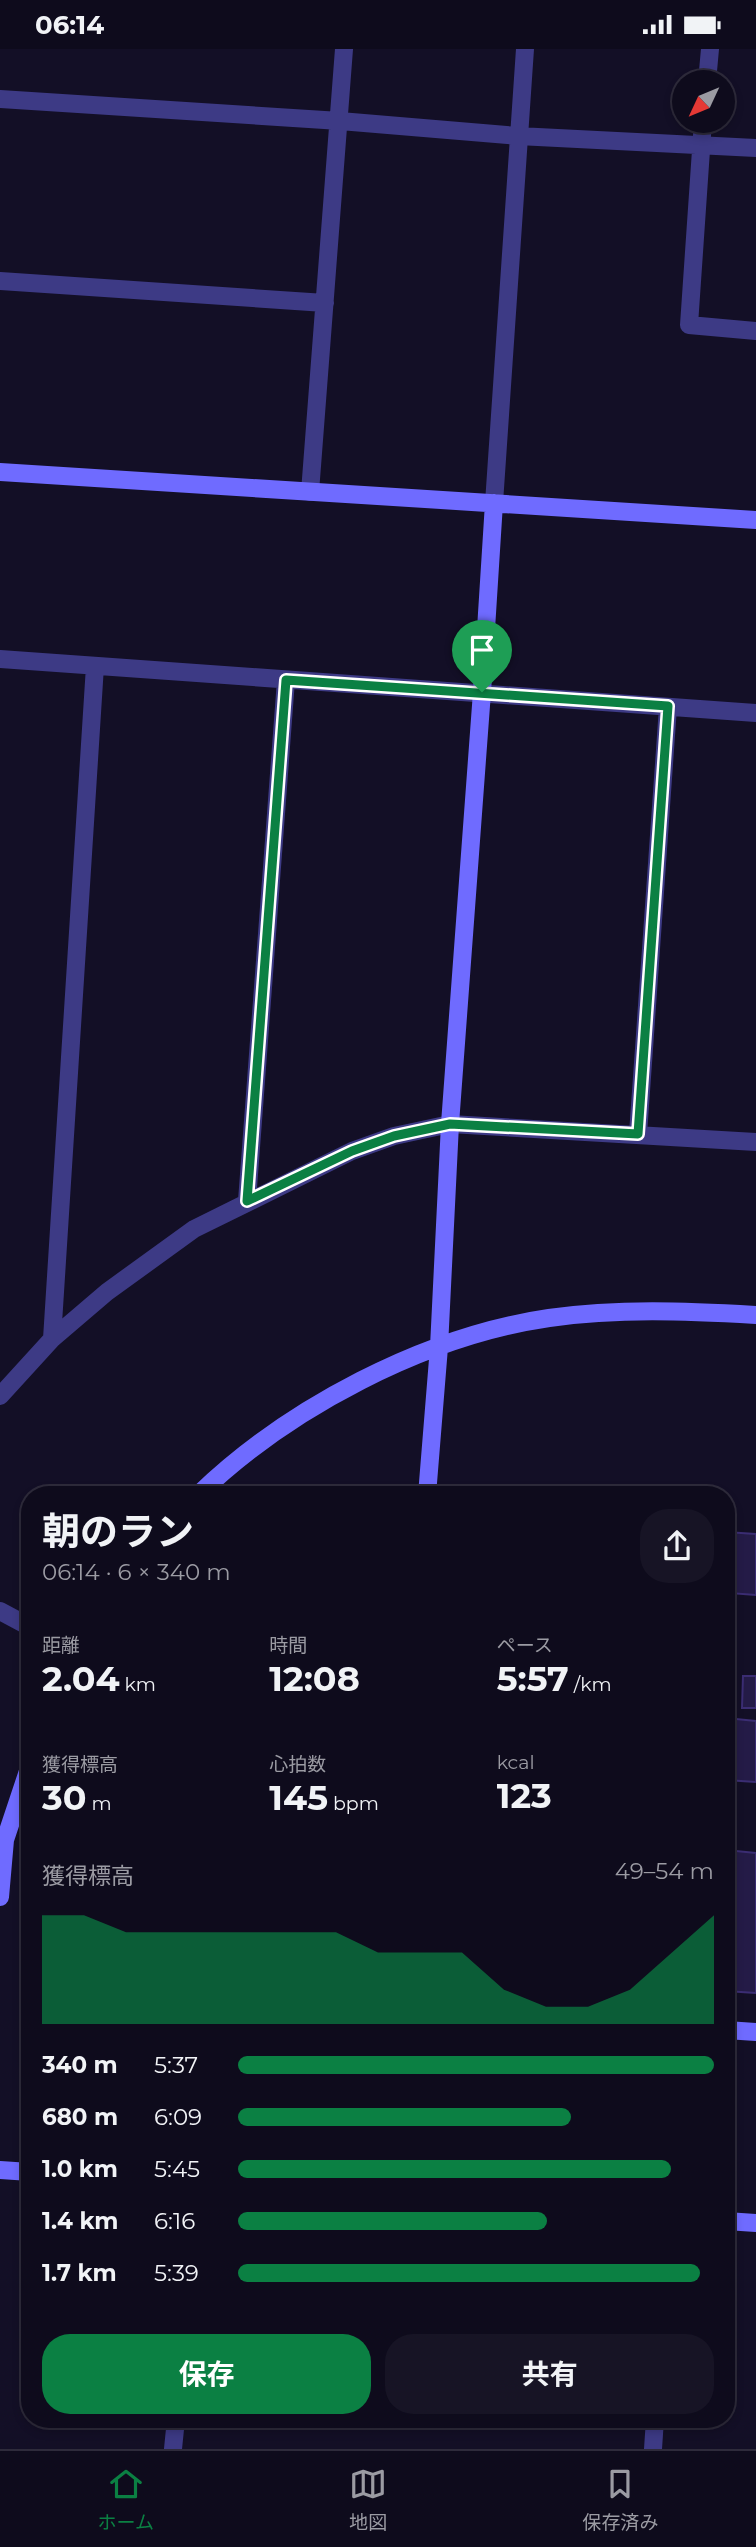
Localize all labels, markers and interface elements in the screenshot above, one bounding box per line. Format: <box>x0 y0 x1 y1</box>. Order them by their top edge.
text: 06:14 <box>35 9 104 41</box>
north arrow <box>672 70 735 133</box>
map controls <box>672 70 735 133</box>
pin <box>452 620 512 692</box>
icon: arrive <box>463 631 501 669</box>
text: 朝のラン <box>42 1508 194 1555</box>
button: share <box>640 1509 714 1583</box>
text: 06:14 · 6 × 340 m <box>42 1558 231 1586</box>
text: 距離 <box>42 1634 80 1657</box>
text: 時間 <box>269 1634 307 1657</box>
text: ペース <box>497 1634 553 1657</box>
text: 2.04 <box>42 1657 120 1700</box>
text: 12:08 <box>269 1657 360 1700</box>
text: 5:57 <box>497 1657 569 1700</box>
text: km <box>120 1673 156 1696</box>
text: /km <box>569 1673 612 1696</box>
text: kcal <box>497 1751 535 1774</box>
text: 獲得標高 <box>42 1753 118 1776</box>
text: 心拍数 <box>269 1753 326 1776</box>
text: 123 <box>497 1774 552 1817</box>
text: 30 <box>42 1776 87 1819</box>
text: 145 <box>269 1776 328 1819</box>
text: m <box>87 1792 112 1815</box>
text: bpm <box>328 1792 379 1815</box>
text: 49–54 m <box>615 1857 714 1885</box>
text: 獲得標高 <box>42 1862 134 1890</box>
text: 340 m <box>42 2051 118 2079</box>
text: 5:37 <box>154 2051 198 2079</box>
text: 680 m <box>42 2103 118 2131</box>
text: 6:09 <box>154 2103 202 2131</box>
text: 1.0 km <box>42 2155 118 2183</box>
text: 5:45 <box>154 2155 200 2183</box>
text: 1.4 km <box>42 2207 119 2235</box>
text: 6:16 <box>154 2207 195 2235</box>
text: 1.7 km <box>42 2259 117 2287</box>
text: 5:39 <box>154 2259 199 2287</box>
button: 保存 <box>42 2334 371 2414</box>
button: 共有 <box>385 2334 714 2414</box>
tab: ホーム <box>98 2465 154 2534</box>
tab: 地図 <box>349 2465 387 2534</box>
tab: 保存済み <box>582 2465 658 2534</box>

